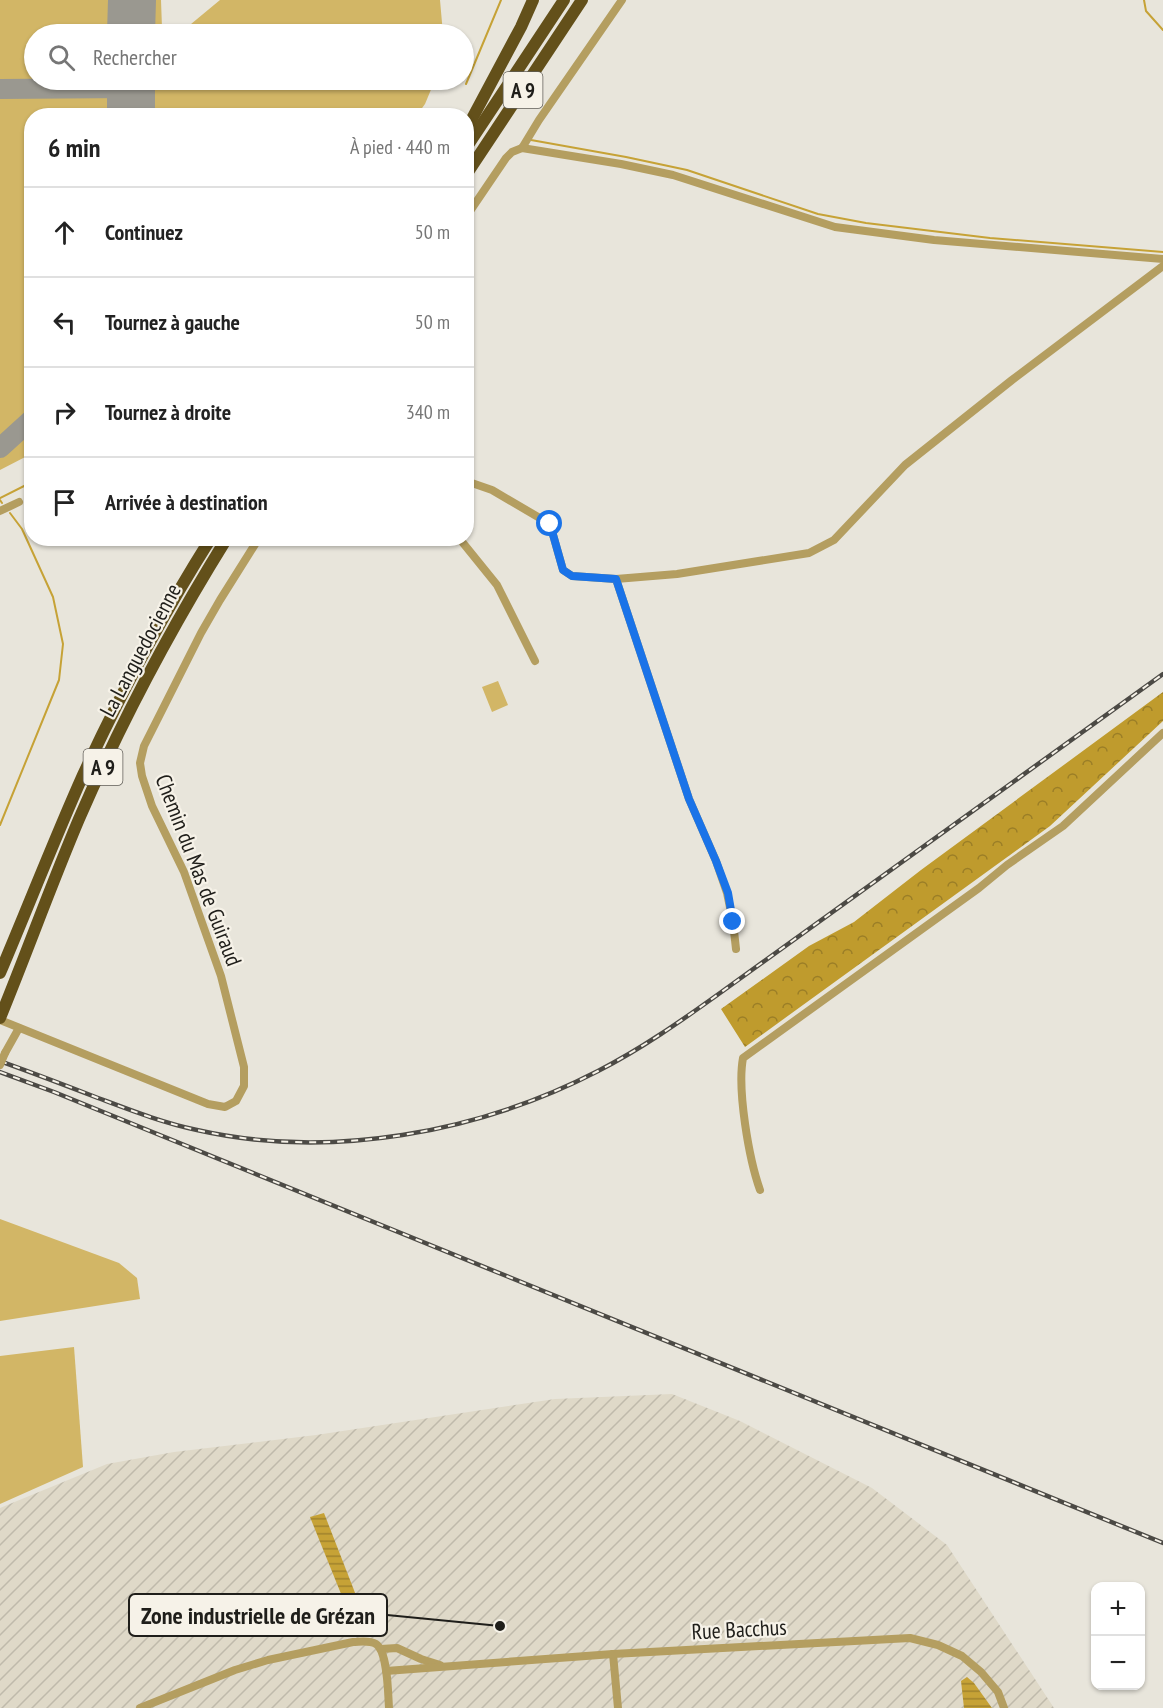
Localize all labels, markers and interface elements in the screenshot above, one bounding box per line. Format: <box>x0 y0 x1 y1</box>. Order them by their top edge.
search box <box>24 24 474 90</box>
icon: search <box>45 41 78 74</box>
text: Rechercher <box>93 43 177 71</box>
road number: A 9 <box>504 72 542 108</box>
text: 6 min <box>48 131 101 164</box>
text: À pied · 440 m <box>350 134 450 160</box>
icon: ahead <box>48 216 81 249</box>
text: Continuez <box>105 218 183 246</box>
text: 50 m <box>415 219 450 245</box>
icon: left <box>48 306 81 339</box>
text: Tournez à gauche <box>105 308 240 336</box>
text: 50 m <box>415 309 450 335</box>
icon: right <box>48 396 81 429</box>
text: Tournez à droite <box>105 398 231 426</box>
text: 340 m <box>406 399 450 425</box>
icon: arrive <box>48 486 81 519</box>
text: Arrivée à destination <box>105 488 268 516</box>
route start <box>536 510 562 536</box>
street label: La Languedocienne <box>93 579 187 721</box>
road number: A 9 <box>84 749 122 785</box>
street label: Chemin du Mas de Guiraud <box>150 770 248 970</box>
route end <box>719 908 745 934</box>
map controls <box>1091 1582 1145 1690</box>
button: + <box>1091 1582 1145 1636</box>
callout: Zone industrielle de Grézan <box>129 1594 387 1636</box>
text: Zone industrielle de Grézan <box>141 1600 375 1631</box>
street label: Rue Bacchus <box>691 1613 787 1645</box>
button: − <box>1091 1636 1145 1690</box>

